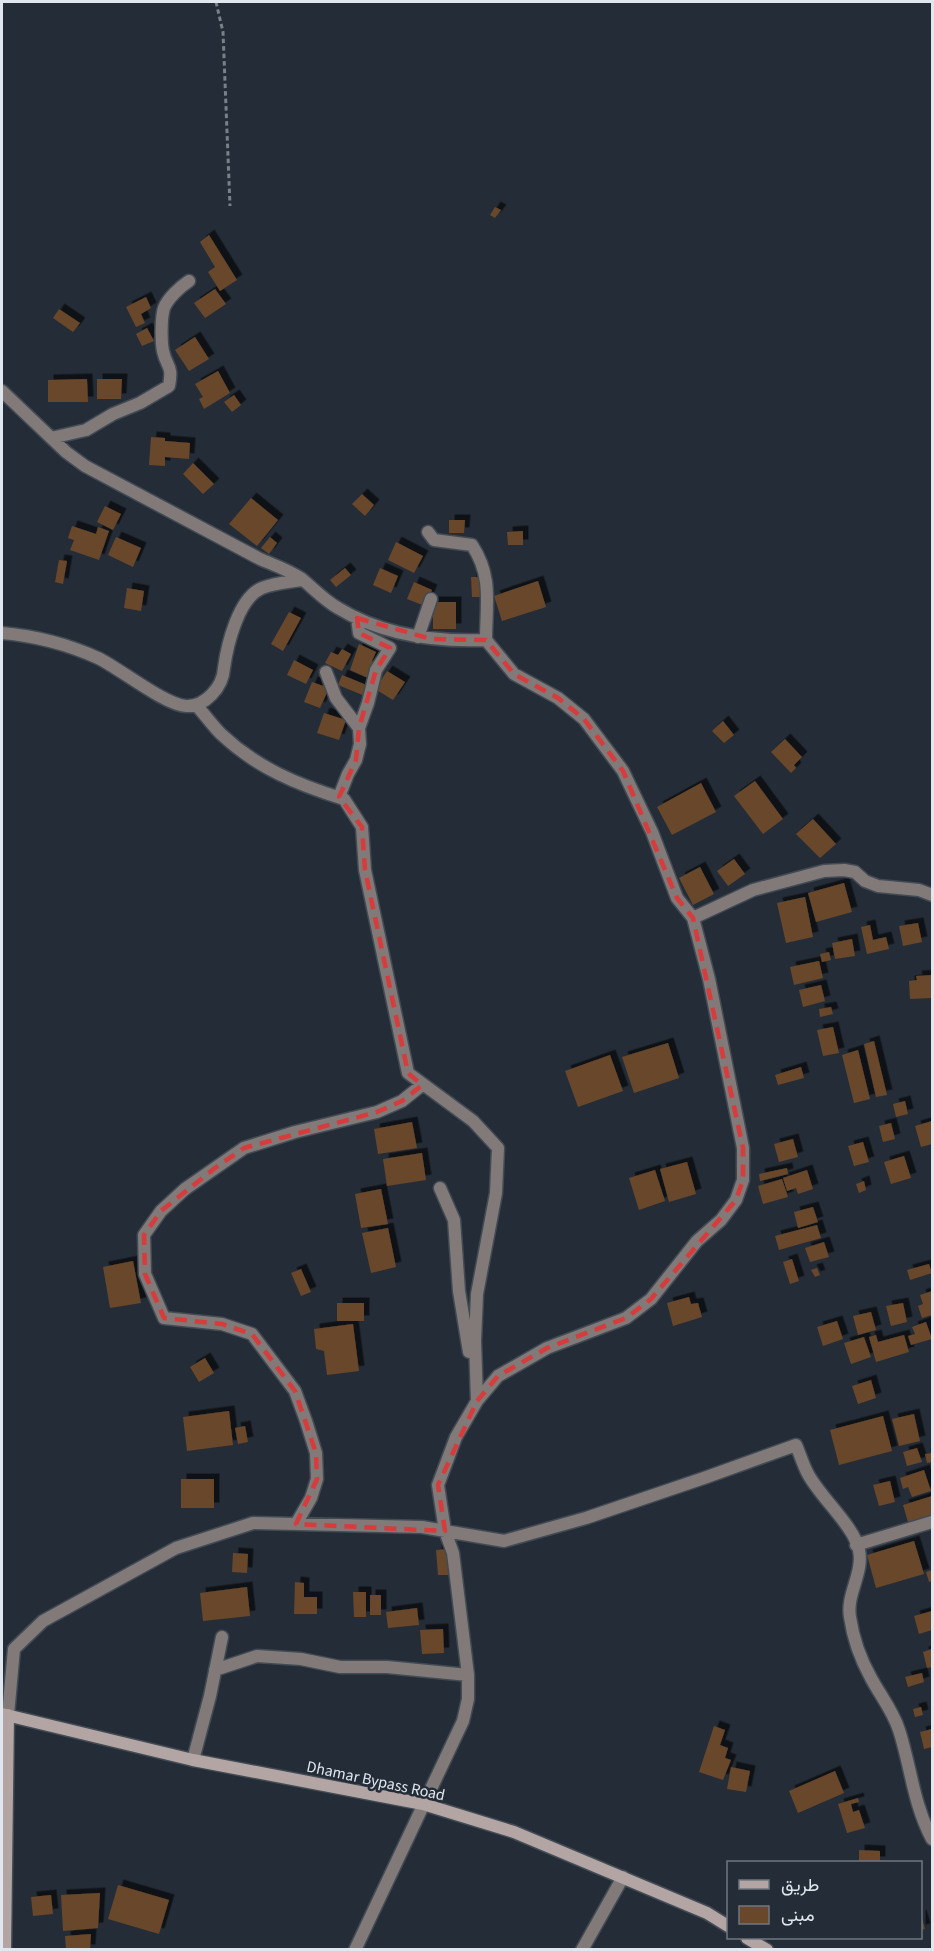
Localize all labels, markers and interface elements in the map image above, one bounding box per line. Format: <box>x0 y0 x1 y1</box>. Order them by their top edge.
street label: Dhamar Bypass Road <box>305 1756 447 1806</box>
legend <box>727 1861 922 1939</box>
text: طريق <box>781 1873 819 1898</box>
text: مبنى <box>781 1903 815 1928</box>

